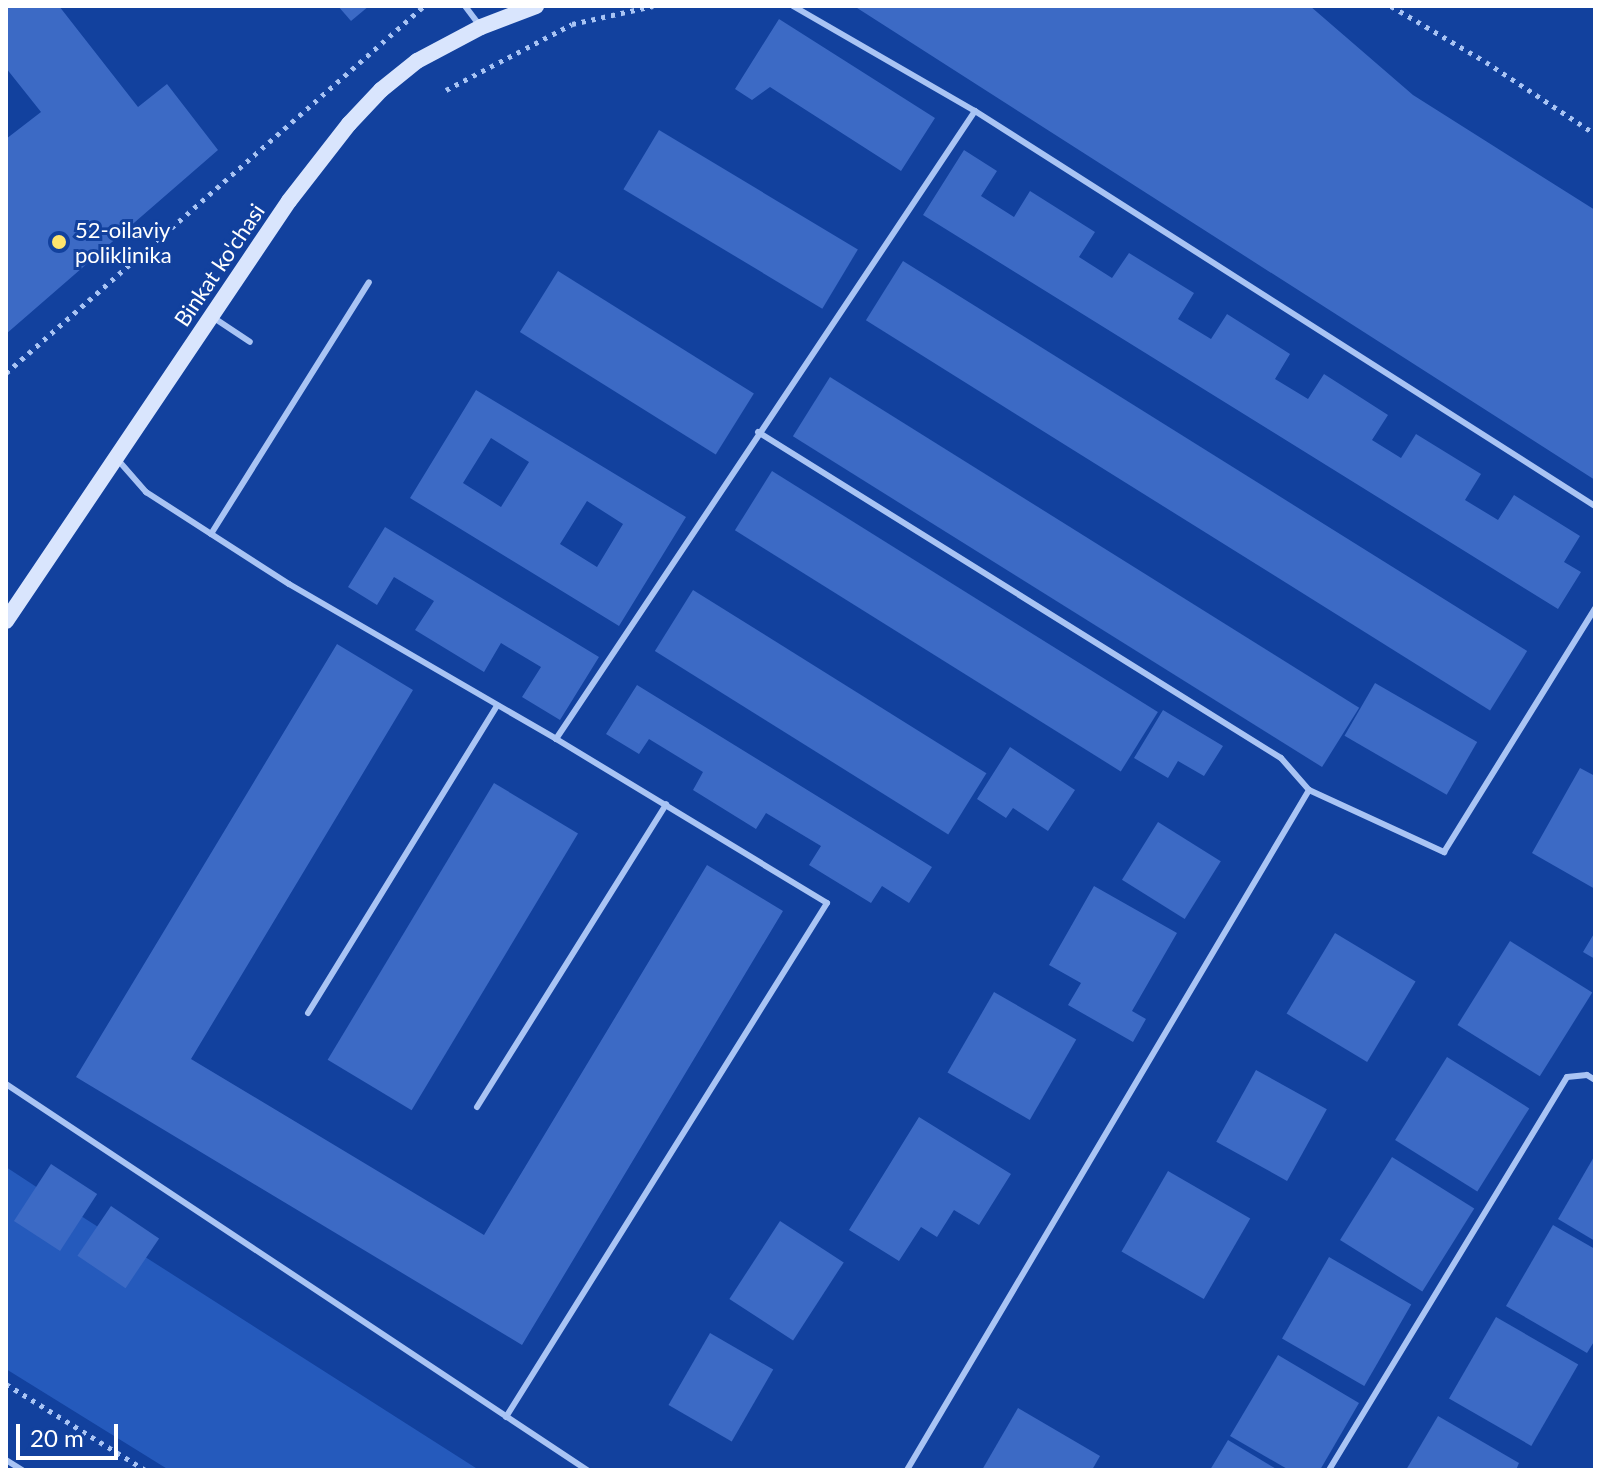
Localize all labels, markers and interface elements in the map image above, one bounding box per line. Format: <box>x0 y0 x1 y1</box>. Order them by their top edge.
street label: Binkat ko'chasi <box>168 199 270 331</box>
place label: 52-oilaviy poliklinika <box>75 216 172 268</box>
marker: 52-oilaviy poliklinika <box>50 233 68 251</box>
scale bar <box>20 1408 122 1458</box>
text: 20 m <box>30 1423 84 1452</box>

